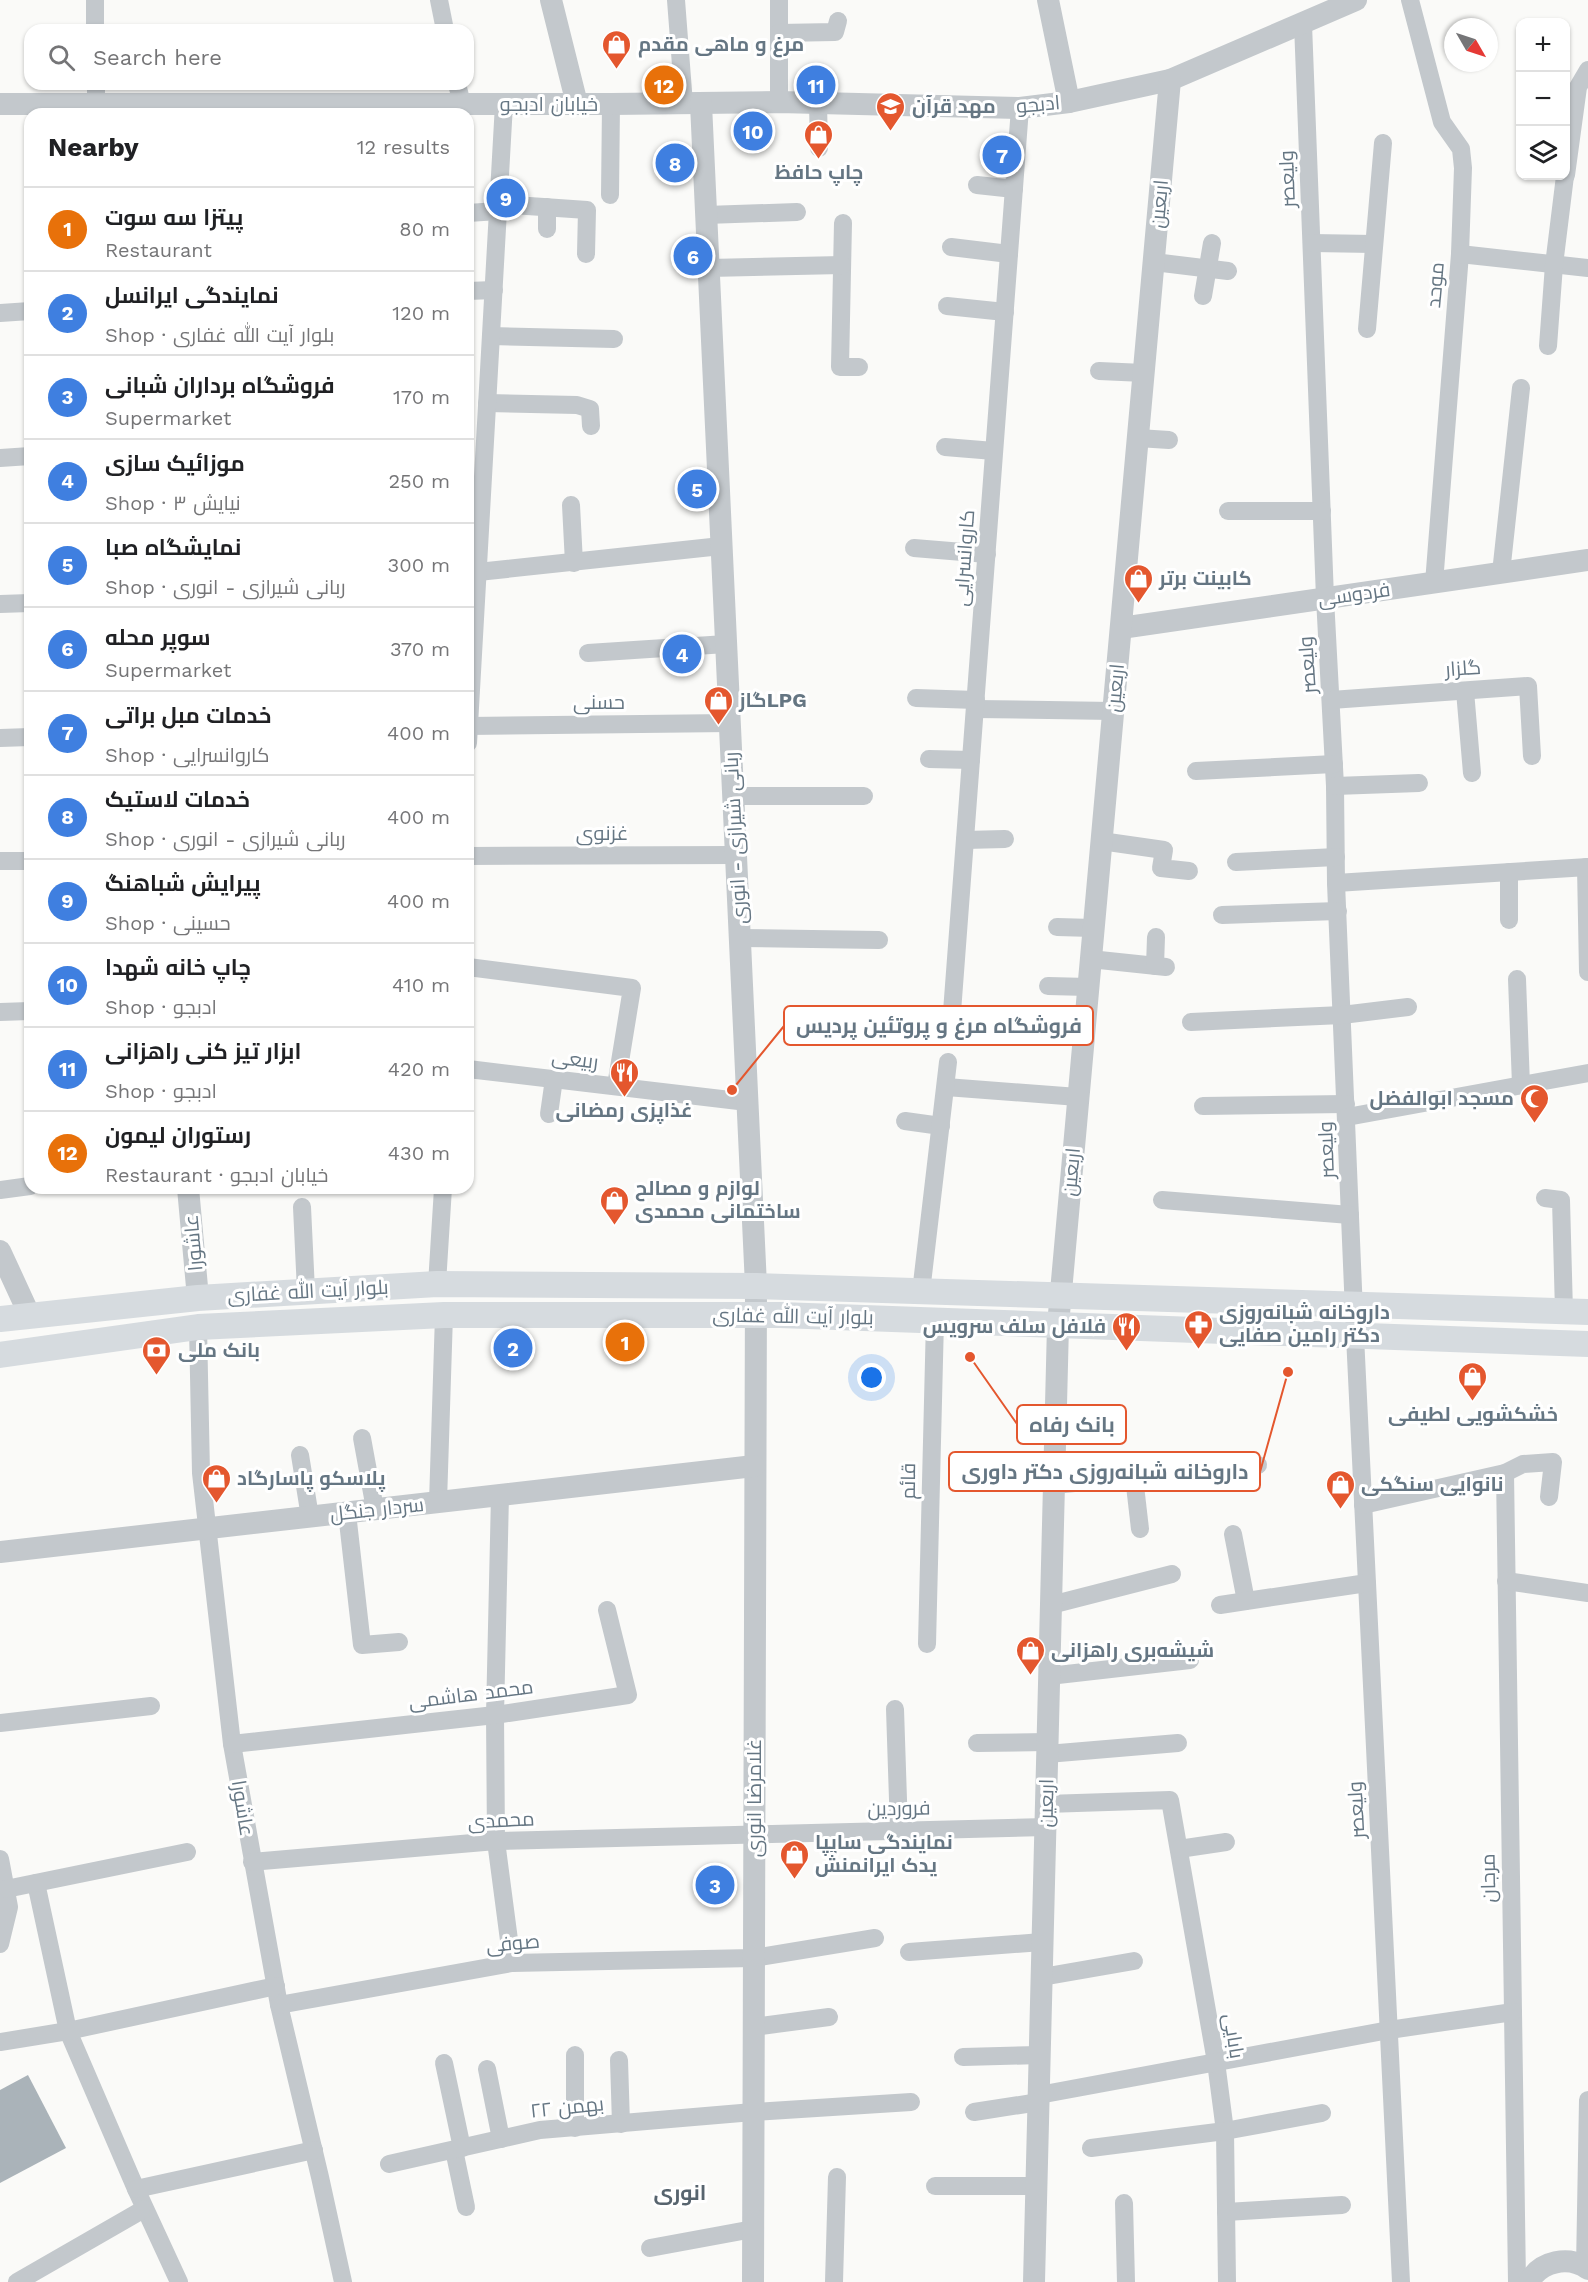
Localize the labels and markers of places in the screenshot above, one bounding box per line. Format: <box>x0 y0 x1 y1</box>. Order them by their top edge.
shop icon: مرغ و ماهی مقدم <box>601 28 633 70</box>
place label: مرغ و ماهی مقدم <box>638 32 804 58</box>
pin: 12 <box>644 62 684 107</box>
pin: 11 <box>796 62 836 107</box>
school or university icon: مهد قرآن <box>875 90 907 132</box>
place label: مهد قرآن <box>912 94 996 119</box>
pin: 10 <box>734 108 772 154</box>
shop icon: چاپ حافظ <box>803 118 835 160</box>
pin: 7 <box>982 132 1022 178</box>
pin: 8 <box>656 140 694 186</box>
place label: چاپ حافظ <box>775 160 863 186</box>
pin: 9 <box>486 176 526 220</box>
pin: 6 <box>674 234 712 278</box>
pin: 5 <box>678 466 716 512</box>
shop icon: کابینت برتر <box>1122 562 1154 604</box>
place label: کابینت برتر <box>1158 566 1252 590</box>
pin: 4 <box>662 632 702 676</box>
shop icon: گازLPG <box>702 684 734 726</box>
place label: گازLPG <box>738 688 807 712</box>
callout: فروشگاه مرغ و پروتئین پردیس <box>784 1006 1093 1045</box>
restaurant icon: غذاپزی رمضانی <box>608 1056 640 1098</box>
mosque icon: مسجد ابوالفضل <box>1519 1082 1551 1124</box>
place label: مسجد ابوالفضل <box>1370 1086 1514 1110</box>
place label: غذاپزی رمضانی <box>555 1098 693 1124</box>
place label: لوازم و مصالح ساختمانی محمدی <box>635 1176 801 1223</box>
shop icon: لوازم و مصالح ساختمانی محمدی <box>598 1184 630 1226</box>
place label: داروخانه شبانه‌روزی دکتر رامین صفایی <box>1219 1300 1390 1347</box>
pharmacy icon: داروخانه شبانه‌روزی دکتر رامین صفایی <box>1182 1308 1214 1350</box>
restaurant icon: فلافل سلف سرویس <box>1111 1310 1143 1352</box>
place label: فلافل سلف سرویس <box>923 1314 1106 1338</box>
pin: 1 <box>606 1320 644 1364</box>
pin: 2 <box>494 1326 532 1370</box>
bank icon: بانک ملی <box>141 1334 173 1376</box>
place label: بانک ملی <box>178 1338 260 1362</box>
shop icon: خشکشویی لطیفی <box>1457 1360 1489 1402</box>
place label: خشکشویی لطیفی <box>1388 1402 1558 1426</box>
callout: بانک رفاه <box>1017 1405 1126 1444</box>
callout: داروخانه شبانه‌روزی دکتر داوری <box>949 1452 1260 1491</box>
shop icon: پلاسکو پاسارگاد <box>200 1462 232 1504</box>
place label: پلاسکو پاسارگاد <box>237 1466 386 1492</box>
shop icon: نانوایی سنگکی <box>1324 1468 1356 1510</box>
place label: نانوایی سنگکی <box>1361 1472 1503 1496</box>
shop icon: شیشه‌بری راهزانی <box>1014 1634 1046 1676</box>
place label: شیشه‌بری راهزانی <box>1051 1638 1214 1662</box>
place label: نمایندگی سایپا یدک ایرانمنش <box>815 1830 953 1877</box>
shop icon: نمایندگی سایپا یدک ایرانمنش <box>778 1838 810 1880</box>
pin: 3 <box>696 1862 734 1908</box>

